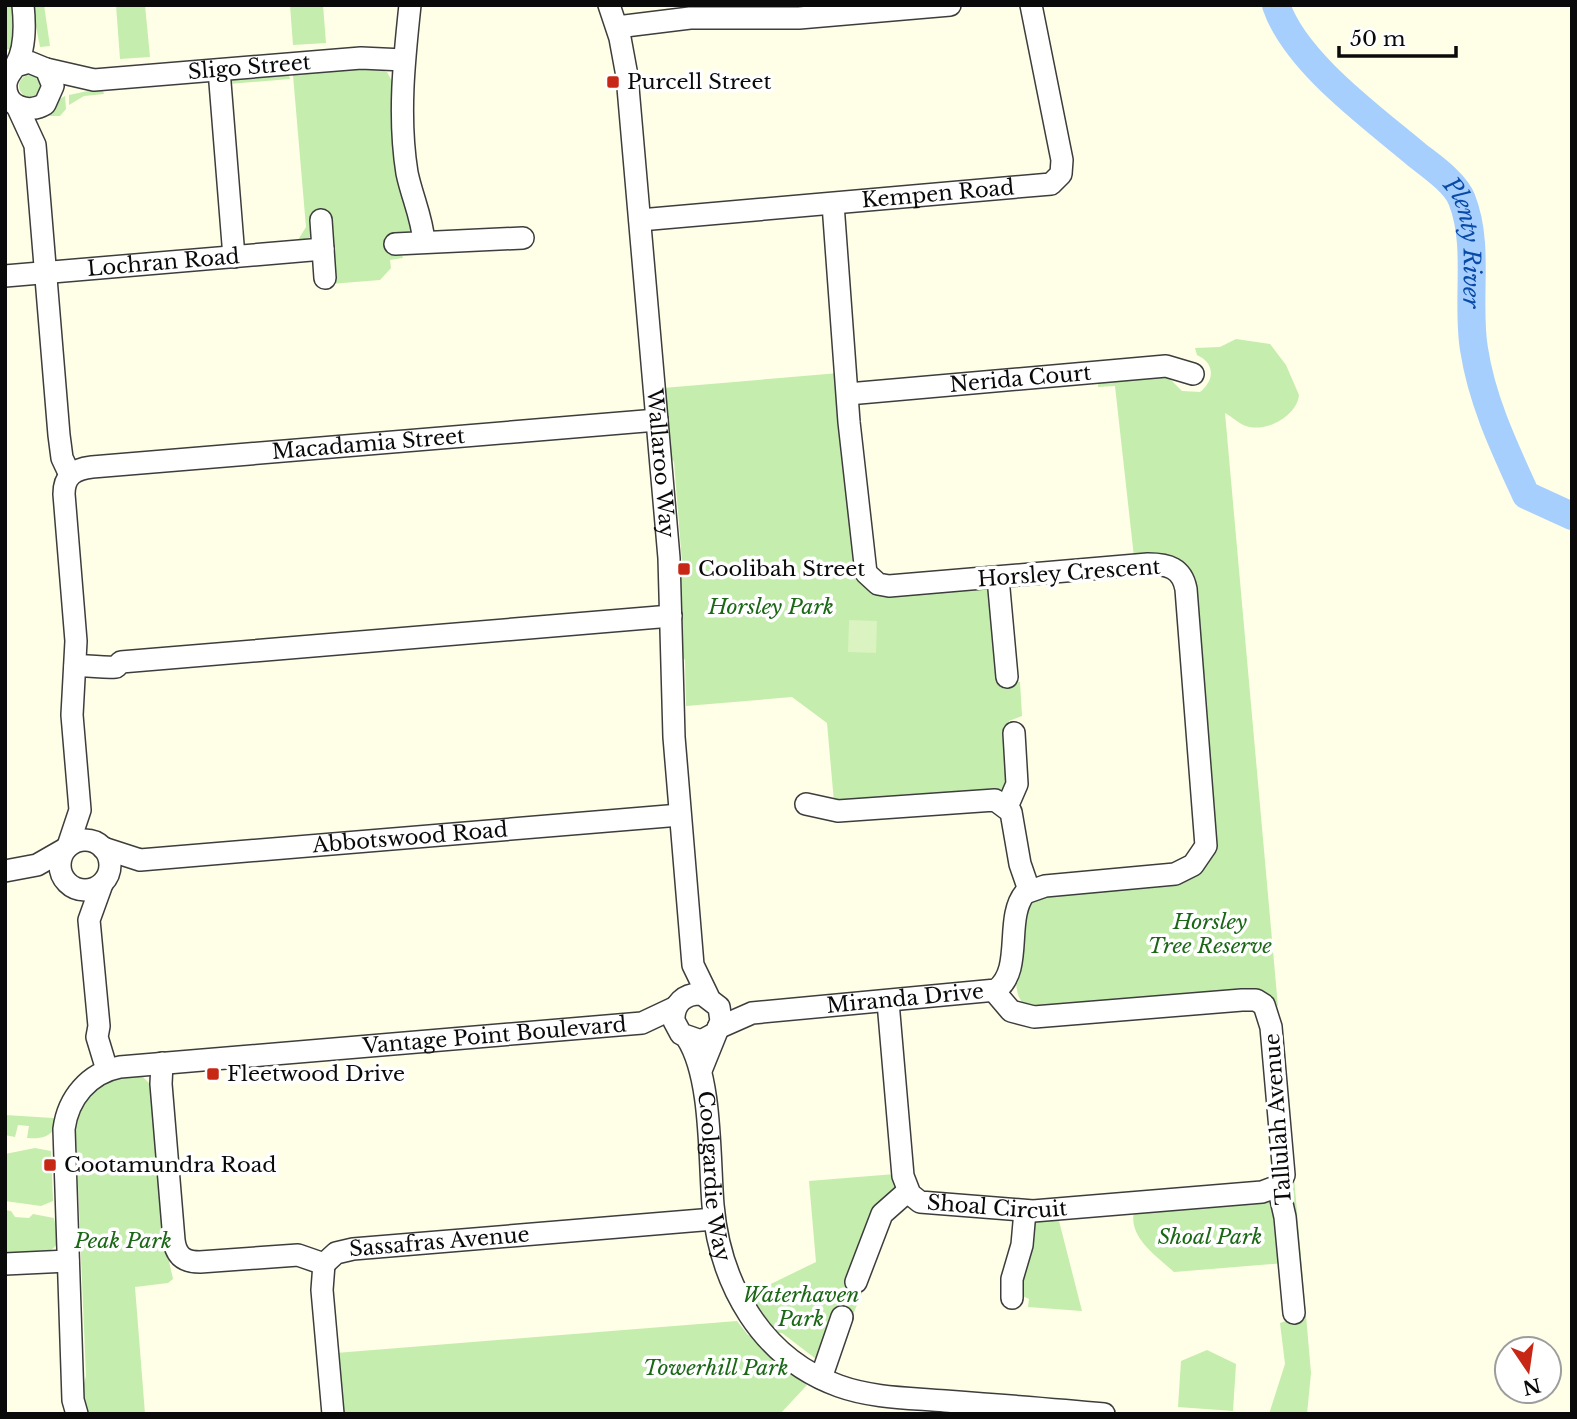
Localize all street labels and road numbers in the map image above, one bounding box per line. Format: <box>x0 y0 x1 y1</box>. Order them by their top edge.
street label: Sligo Street <box>187 49 312 85</box>
street label: Kempen Road <box>860 174 1015 214</box>
street label: Lochran Road <box>86 243 241 282</box>
street label: Nerida Court <box>949 360 1092 398</box>
street label: Wallaroo Way <box>641 386 680 539</box>
street label: Macadamia Street <box>271 423 466 465</box>
street label: Horsley Crescent <box>977 554 1161 592</box>
street label: Abbotswood Road <box>310 816 509 859</box>
street label: Miranda Drive <box>825 978 985 1019</box>
street label: Vantage Point Boulevard <box>361 1011 628 1060</box>
street label: Tallulah Avenue <box>1259 1032 1297 1206</box>
street label: Coolgardie Way <box>692 1089 737 1265</box>
street label: Shoal Circuit <box>926 1190 1068 1224</box>
street label: Sassafras Avenue <box>348 1221 531 1262</box>

